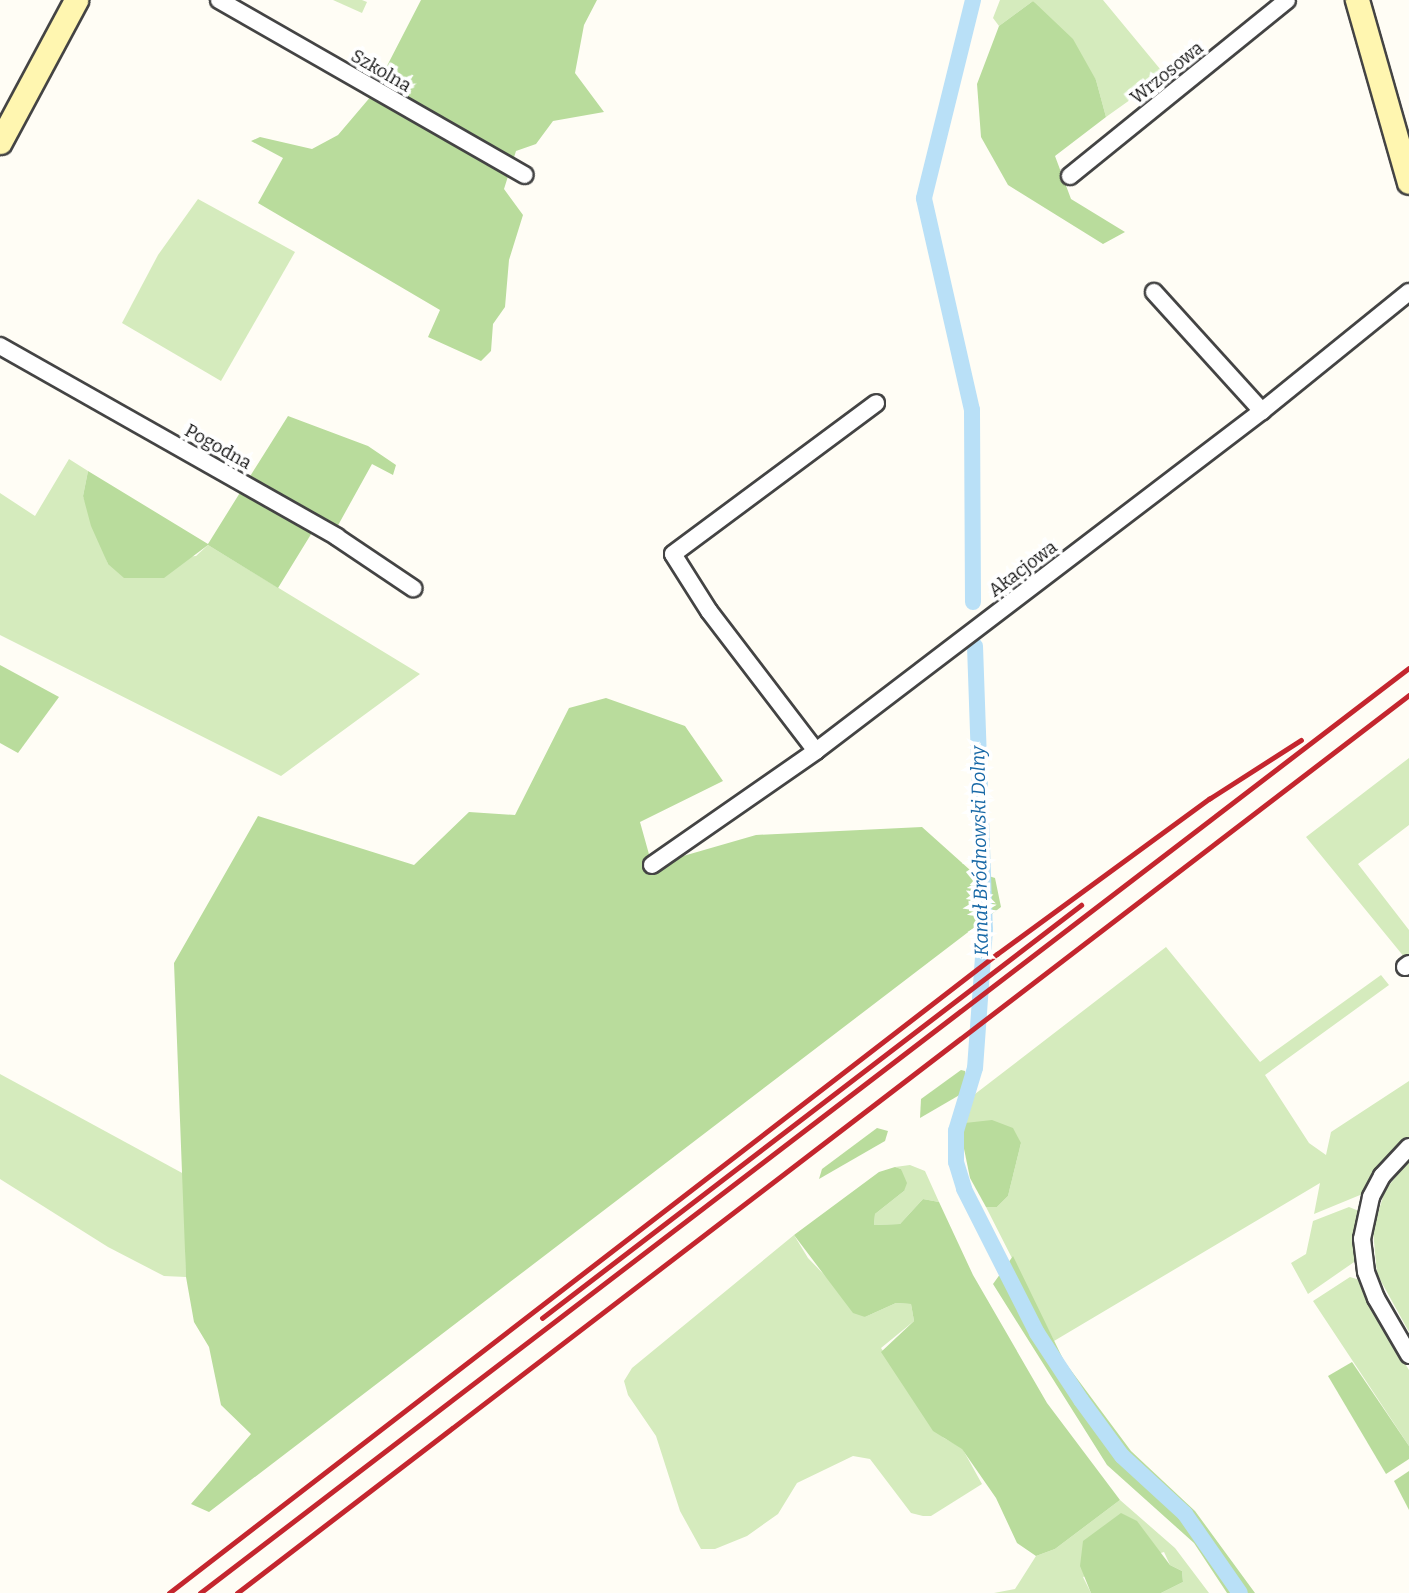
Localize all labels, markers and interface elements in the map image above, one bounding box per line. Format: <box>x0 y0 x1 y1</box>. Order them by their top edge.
street label: Wrzosowa <box>1126 37 1208 109</box>
street label: Szkolna <box>347 45 415 97</box>
street label: Pogodna <box>181 420 255 474</box>
street label: Akacjowa <box>985 536 1061 602</box>
water label: Kanał Bródnowski Dolny <box>967 746 993 956</box>

